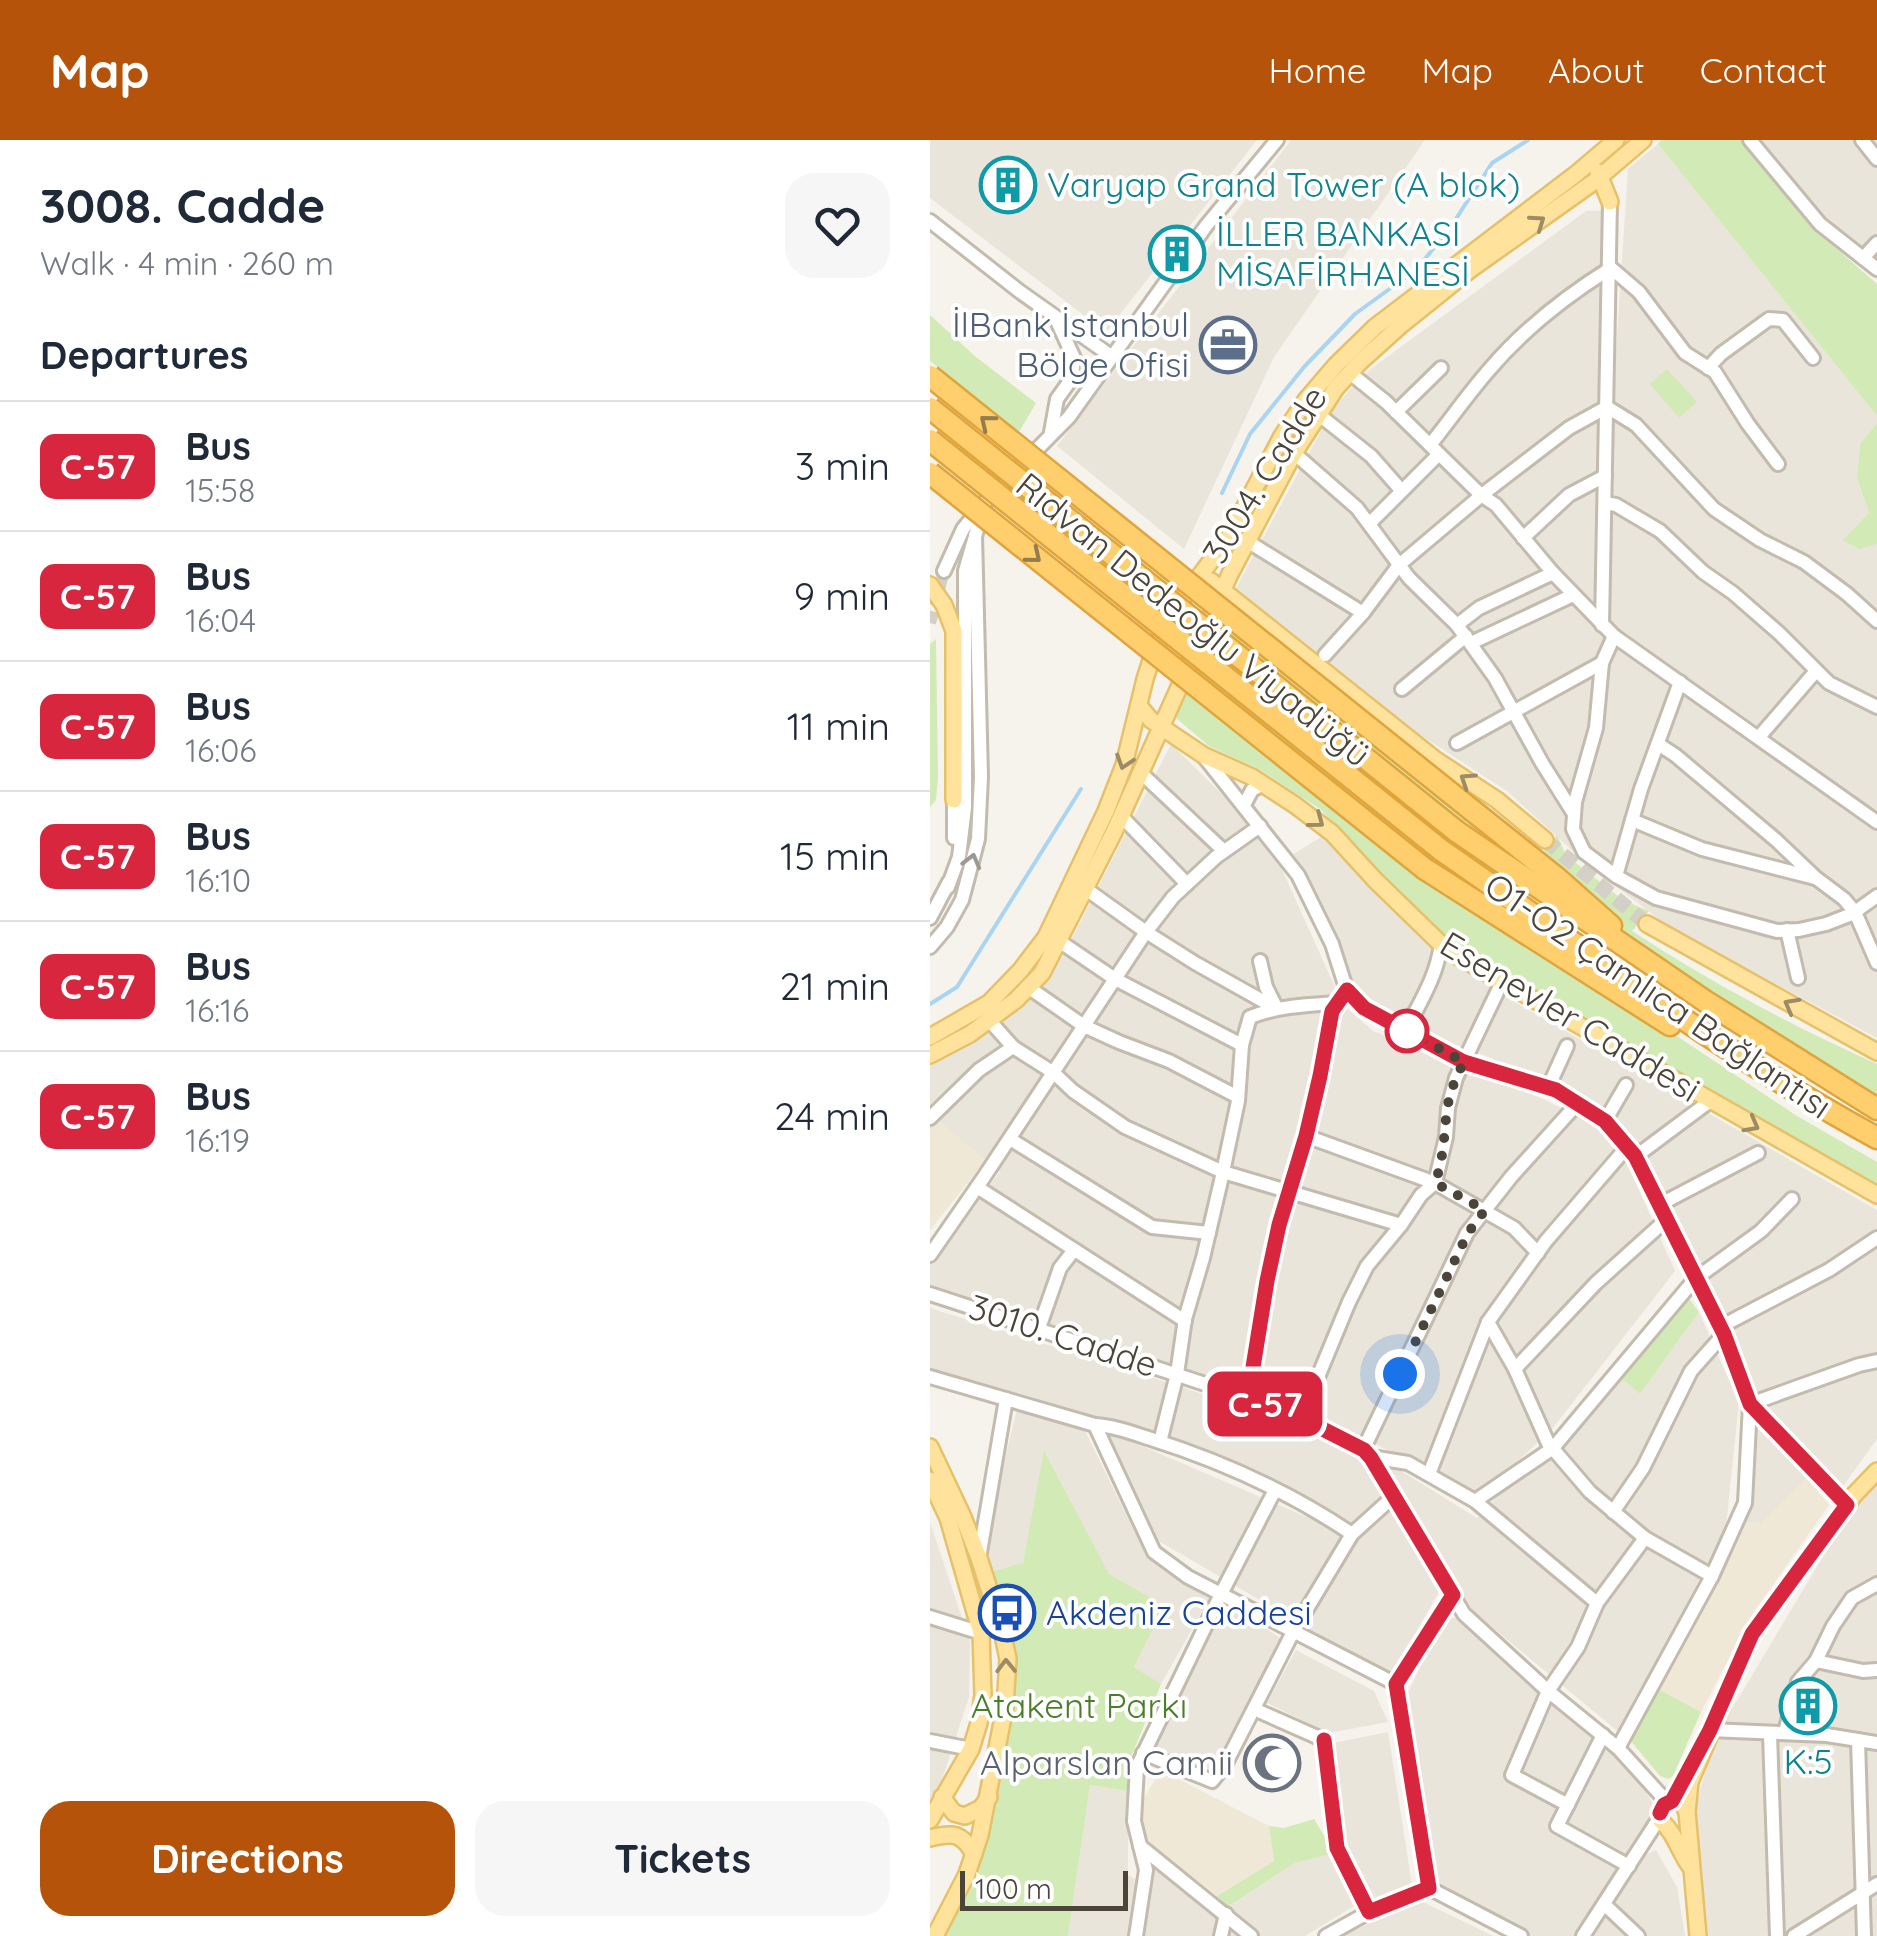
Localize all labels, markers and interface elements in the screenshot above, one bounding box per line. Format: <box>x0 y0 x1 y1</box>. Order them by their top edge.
text: Map <box>50 40 150 100</box>
text: Home <box>1269 48 1367 92</box>
text: Map <box>1422 48 1493 92</box>
text: About <box>1548 48 1645 92</box>
text: Contact <box>1700 48 1827 92</box>
building icon: Varyap Grand Tower (A blok) <box>978 155 1038 215</box>
place label: Varyap Grand Tower (A blok) <box>1047 162 1520 206</box>
button: heart <box>785 173 890 278</box>
text: 3008. Cadde <box>40 175 325 235</box>
place label: İLLER BANKASI MİSAFİRHANESİ <box>1216 211 1470 295</box>
one-way arrow <box>1527 216 1545 234</box>
building icon: İLLER BANKASI MİSAFİRHANESİ <box>1147 224 1207 284</box>
text: Walk · 4 min · 260 m <box>40 243 334 283</box>
place label: İlBank İstanbul Bölge Ofisi <box>952 302 1189 386</box>
office icon: İlBank İstanbul Bölge Ofisi <box>1198 315 1258 375</box>
text: Departures <box>40 331 248 379</box>
street label: 3004. Cadde <box>1192 378 1336 571</box>
one-way arrow <box>981 416 999 434</box>
text: Bus <box>185 422 251 470</box>
text: 3 min <box>795 442 890 490</box>
text: C-57 <box>60 444 135 488</box>
street label: Rıdvan Dedeoğlu Viyadüğü <box>1007 463 1380 776</box>
text: 15:58 <box>185 470 255 510</box>
one-way arrow <box>1022 544 1040 562</box>
text: Bus <box>185 552 251 600</box>
text: 9 min <box>794 572 890 620</box>
text: C-57 <box>60 574 135 618</box>
text: 16:04 <box>185 600 256 640</box>
text: Bus <box>185 682 251 730</box>
text: 11 min <box>787 702 890 750</box>
text: C-57 <box>60 704 135 748</box>
text: 16:06 <box>185 730 256 770</box>
one-way arrow <box>1116 753 1136 770</box>
one-way arrow <box>1460 774 1478 793</box>
one-way arrow <box>1306 810 1324 827</box>
text: Bus <box>185 812 251 860</box>
text: 15 min <box>780 832 890 880</box>
text: C-57 <box>60 834 135 878</box>
one-way arrow <box>961 853 982 870</box>
text: 16:10 <box>185 860 251 900</box>
street label: O1-O2 Çamlıca Bağlantısı <box>1477 863 1840 1128</box>
street label: Esenevler Caddesi <box>1433 921 1708 1111</box>
text: Bus <box>185 942 251 990</box>
text: 21 min <box>780 962 890 1010</box>
text: C-57 <box>60 964 135 1008</box>
text: 16:16 <box>185 990 249 1030</box>
one-way arrow <box>1784 998 1802 1017</box>
unlabelled marker <box>1386 1010 1428 1052</box>
text: Bus <box>185 1072 251 1120</box>
text: 24 min <box>774 1092 890 1140</box>
text: C-57 <box>60 1094 135 1138</box>
one-way arrow <box>1742 1113 1760 1133</box>
text: 16:19 <box>185 1120 250 1160</box>
street label: 3010. Cadde <box>964 1284 1163 1386</box>
your location <box>1375 1349 1425 1399</box>
line badge: C-57 <box>1195 1372 1335 1436</box>
text: C-57 <box>1227 1382 1303 1426</box>
bus stop icon: Akdeniz Caddesi <box>977 1583 1037 1643</box>
place label: Akdeniz Caddesi <box>1046 1590 1312 1634</box>
one-way arrow <box>996 1658 1017 1674</box>
building icon: K:5 <box>1778 1676 1838 1736</box>
park label: Atakent Parkı <box>971 1683 1187 1727</box>
mosque icon: Alparslan Camii <box>1242 1733 1302 1793</box>
place label: K:5 <box>1783 1739 1833 1783</box>
place label: Alparslan Camii <box>980 1740 1233 1784</box>
button: Directions <box>40 1801 455 1916</box>
button: Tickets <box>475 1801 890 1916</box>
scale bar <box>960 1866 1128 1910</box>
text: 100 m <box>975 1871 1052 1906</box>

